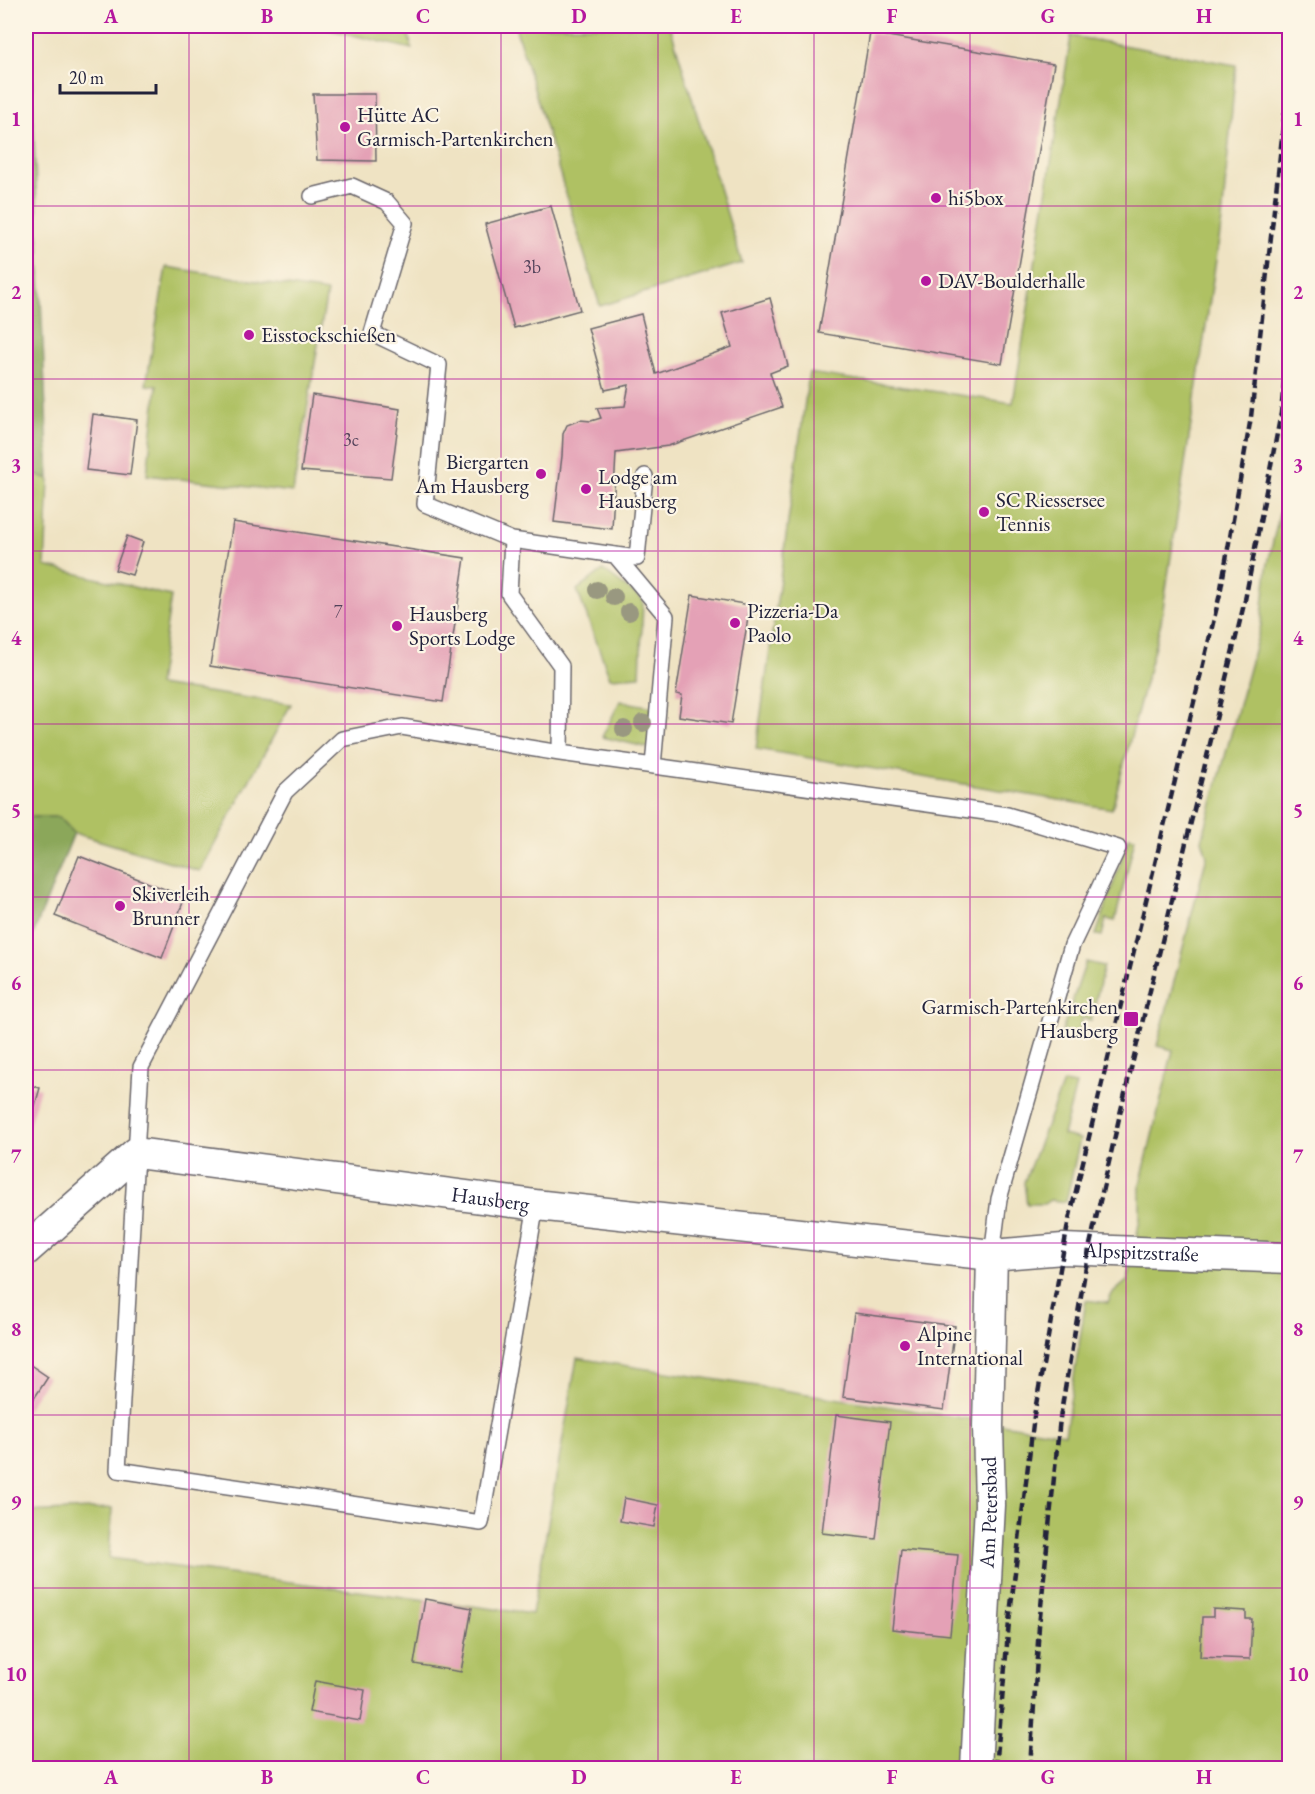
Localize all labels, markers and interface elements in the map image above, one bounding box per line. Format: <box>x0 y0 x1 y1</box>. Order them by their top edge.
text: A <box>103 3 119 29</box>
text: B <box>261 3 273 29</box>
text: C <box>416 3 430 29</box>
text: D <box>571 3 587 29</box>
text: E <box>730 3 742 29</box>
text: F <box>887 3 898 29</box>
text: G <box>1041 3 1055 29</box>
text: H <box>1196 3 1212 29</box>
scale bar <box>60 57 156 95</box>
text: 20 m <box>69 66 104 89</box>
place label: Hütte AC Garmisch-Partenkirchen <box>357 101 554 152</box>
text: 1 <box>11 106 21 132</box>
text: 1 <box>1293 106 1303 132</box>
marker: Hütte AC Garmisch-Partenkirchen <box>338 120 352 134</box>
place label: hi5box <box>948 184 1004 211</box>
marker: hi5box <box>929 191 943 205</box>
house number: 3b <box>523 255 541 278</box>
place label: DAV-Boulderhalle <box>938 267 1085 294</box>
marker: DAV-Boulderhalle <box>919 274 933 288</box>
text: 2 <box>11 279 22 305</box>
text: 2 <box>1293 279 1304 305</box>
place label: Eisstockschießen <box>261 321 396 348</box>
marker: Eisstockschießen <box>242 328 256 342</box>
house number: 3c <box>343 428 359 451</box>
place label: Biergarten Am Hausberg <box>415 448 530 499</box>
text: 3 <box>11 452 21 478</box>
text: 3 <box>1293 452 1303 478</box>
place label: Lodge am Hausberg <box>598 463 678 514</box>
marker: Biergarten Am Hausberg <box>534 467 548 481</box>
marker: Lodge am Hausberg <box>579 482 593 496</box>
place label: SC Riessersee Tennis <box>996 486 1105 537</box>
marker: SC Riessersee Tennis <box>977 505 991 519</box>
place label: Pizzeria-Da Paolo <box>747 597 839 648</box>
house number: 7 <box>334 600 343 623</box>
place label: Hausberg Sports Lodge <box>409 600 515 651</box>
marker: Pizzeria-Da Paolo <box>728 616 742 630</box>
marker: Hausberg Sports Lodge <box>390 619 404 633</box>
text: 4 <box>11 625 22 651</box>
text: 4 <box>1293 625 1304 651</box>
text: 5 <box>11 797 21 823</box>
text: 5 <box>1293 797 1303 823</box>
place label: Skiverleih Brunner <box>132 880 210 931</box>
marker: Skiverleih Brunner <box>113 899 127 913</box>
text: 6 <box>11 970 22 996</box>
text: 6 <box>1293 970 1304 996</box>
place label: Garmisch-Partenkirchen Hausberg <box>921 993 1119 1044</box>
marker: Garmisch-Partenkirchen Hausberg <box>1122 1010 1140 1028</box>
text: 7 <box>11 1143 22 1169</box>
text: 7 <box>1293 1143 1304 1169</box>
street label: Hausberg <box>450 1180 532 1217</box>
street label: Alpspitzstraße <box>1082 1236 1199 1267</box>
text: 8 <box>11 1316 21 1342</box>
text: 8 <box>1293 1316 1303 1342</box>
place label: Alpine International <box>916 1320 1023 1371</box>
marker: Alpine International <box>898 1339 912 1353</box>
street label: Am Petersbad <box>973 1456 1003 1570</box>
text: 9 <box>11 1489 22 1515</box>
text: 9 <box>1293 1489 1304 1515</box>
text: 10 <box>5 1661 27 1687</box>
text: 10 <box>1287 1661 1309 1687</box>
text: A <box>103 1764 119 1790</box>
text: B <box>261 1764 273 1790</box>
text: C <box>416 1764 430 1790</box>
text: D <box>571 1764 587 1790</box>
text: E <box>730 1764 742 1790</box>
text: F <box>887 1764 898 1790</box>
text: G <box>1041 1764 1055 1790</box>
text: H <box>1196 1764 1212 1790</box>

